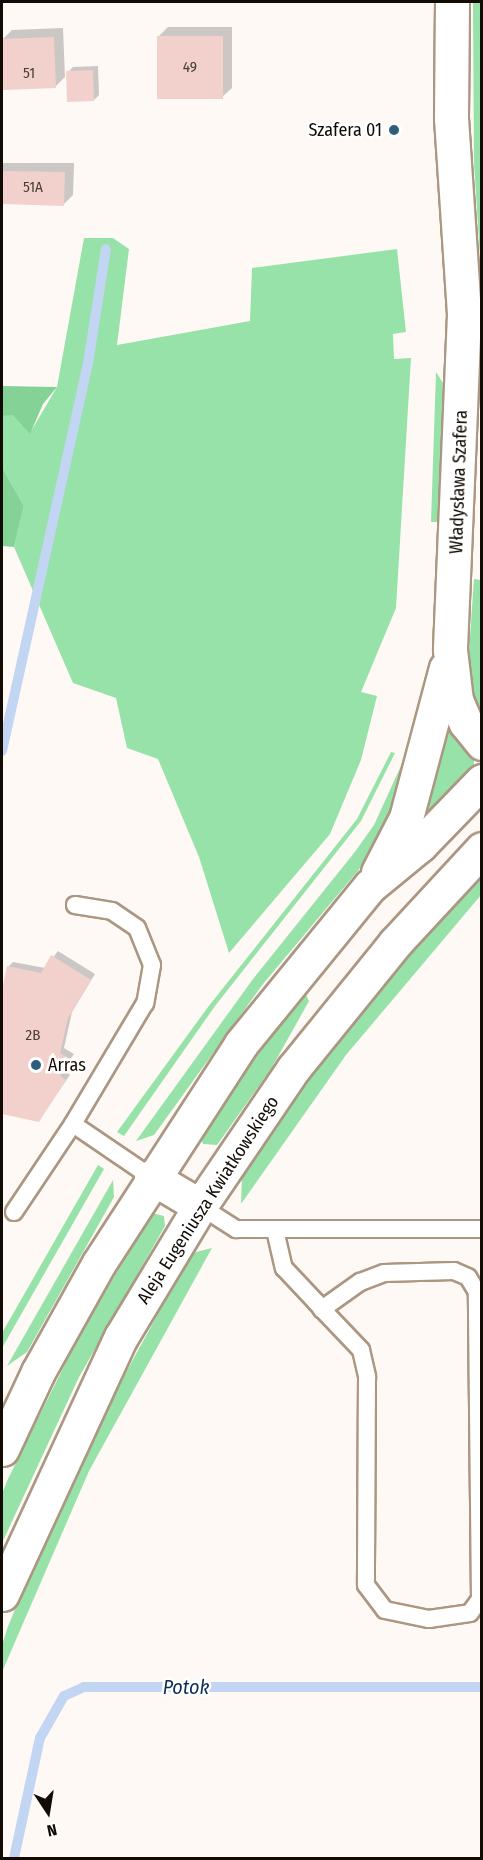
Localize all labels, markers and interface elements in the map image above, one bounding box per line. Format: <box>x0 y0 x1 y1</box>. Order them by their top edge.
house number: 49 <box>183 59 197 77</box>
house number: 51 <box>23 65 35 83</box>
place label: Szafera 01 <box>309 119 382 141</box>
marker: Szafera 01 <box>387 123 401 137</box>
house number: 51A <box>23 179 43 197</box>
street label: Władysława Szafera <box>446 410 472 554</box>
house number: 2B <box>26 1027 40 1045</box>
place label: Arras <box>48 1054 86 1076</box>
marker: Arras <box>29 1058 43 1072</box>
street label: Aleja Eugeniusza Kwiatkowskiego <box>133 1092 283 1308</box>
water label: Potok <box>163 1675 209 1699</box>
north arrow <box>18 1782 78 1842</box>
text: N <box>45 1820 59 1840</box>

